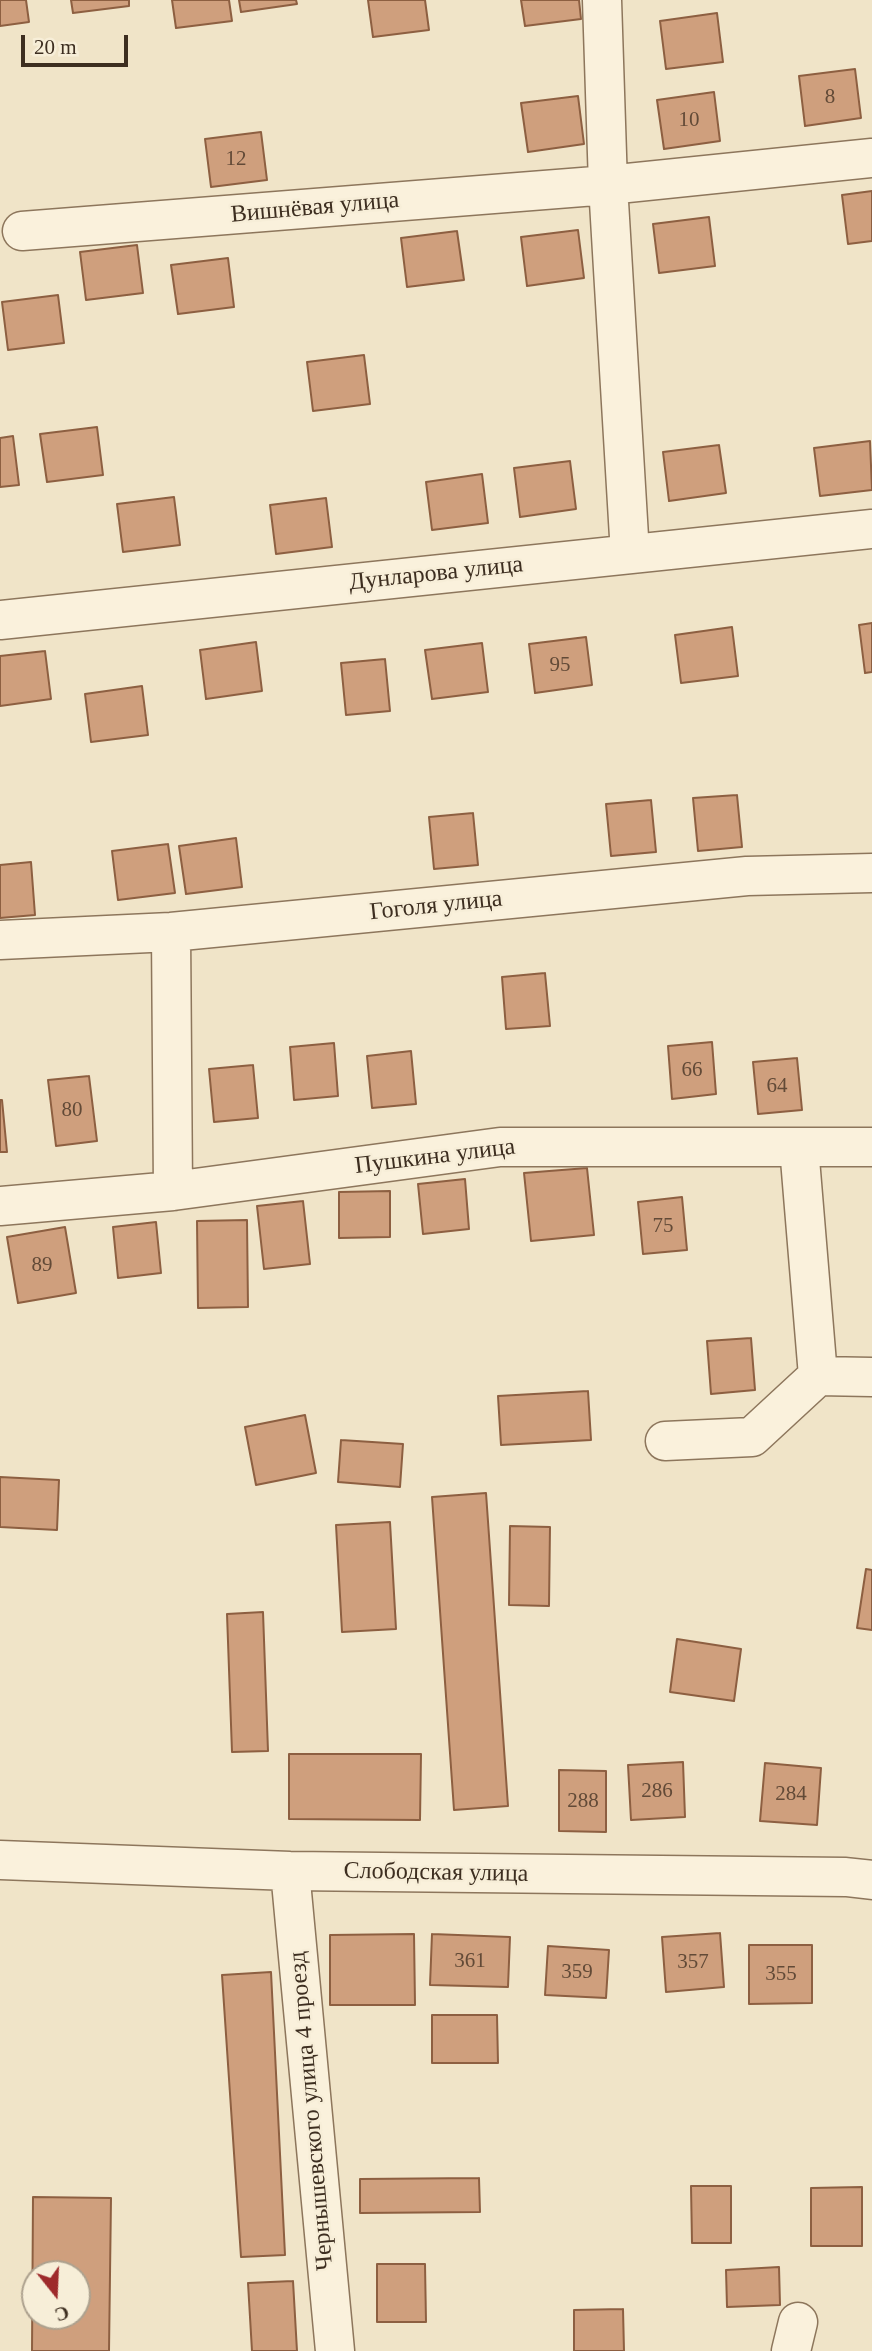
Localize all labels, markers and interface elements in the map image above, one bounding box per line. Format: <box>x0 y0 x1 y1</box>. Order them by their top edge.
scale bar <box>24 21 131 65</box>
text: 20 m <box>34 35 77 59</box>
house number: 8 <box>825 84 835 110</box>
house number: 10 <box>678 107 700 133</box>
house number: 12 <box>226 146 246 172</box>
street label: Вишнёвая улица <box>230 186 400 230</box>
street label: Дунларова улица <box>348 551 524 597</box>
house number: 95 <box>550 652 570 678</box>
street label: Гоголя улица <box>368 885 504 927</box>
house number: 66 <box>682 1057 702 1083</box>
house number: 64 <box>766 1073 788 1099</box>
house number: 80 <box>62 1097 82 1123</box>
street label: Пушкина улица <box>353 1133 517 1181</box>
house number: 75 <box>652 1213 674 1239</box>
house number: 89 <box>32 1252 52 1278</box>
house number: 286 <box>641 1778 673 1804</box>
house number: 284 <box>775 1781 807 1807</box>
house number: 288 <box>567 1788 599 1814</box>
street label: Слободская улица <box>343 1857 529 1889</box>
house number: 361 <box>454 1948 486 1974</box>
house number: 357 <box>677 1949 709 1975</box>
street label: Чернышевского улица 4 проезд <box>284 1950 340 2272</box>
house number: 359 <box>561 1959 593 1985</box>
house number: 355 <box>765 1961 797 1987</box>
north arrow <box>21 2260 91 2330</box>
text: С <box>52 2301 72 2326</box>

